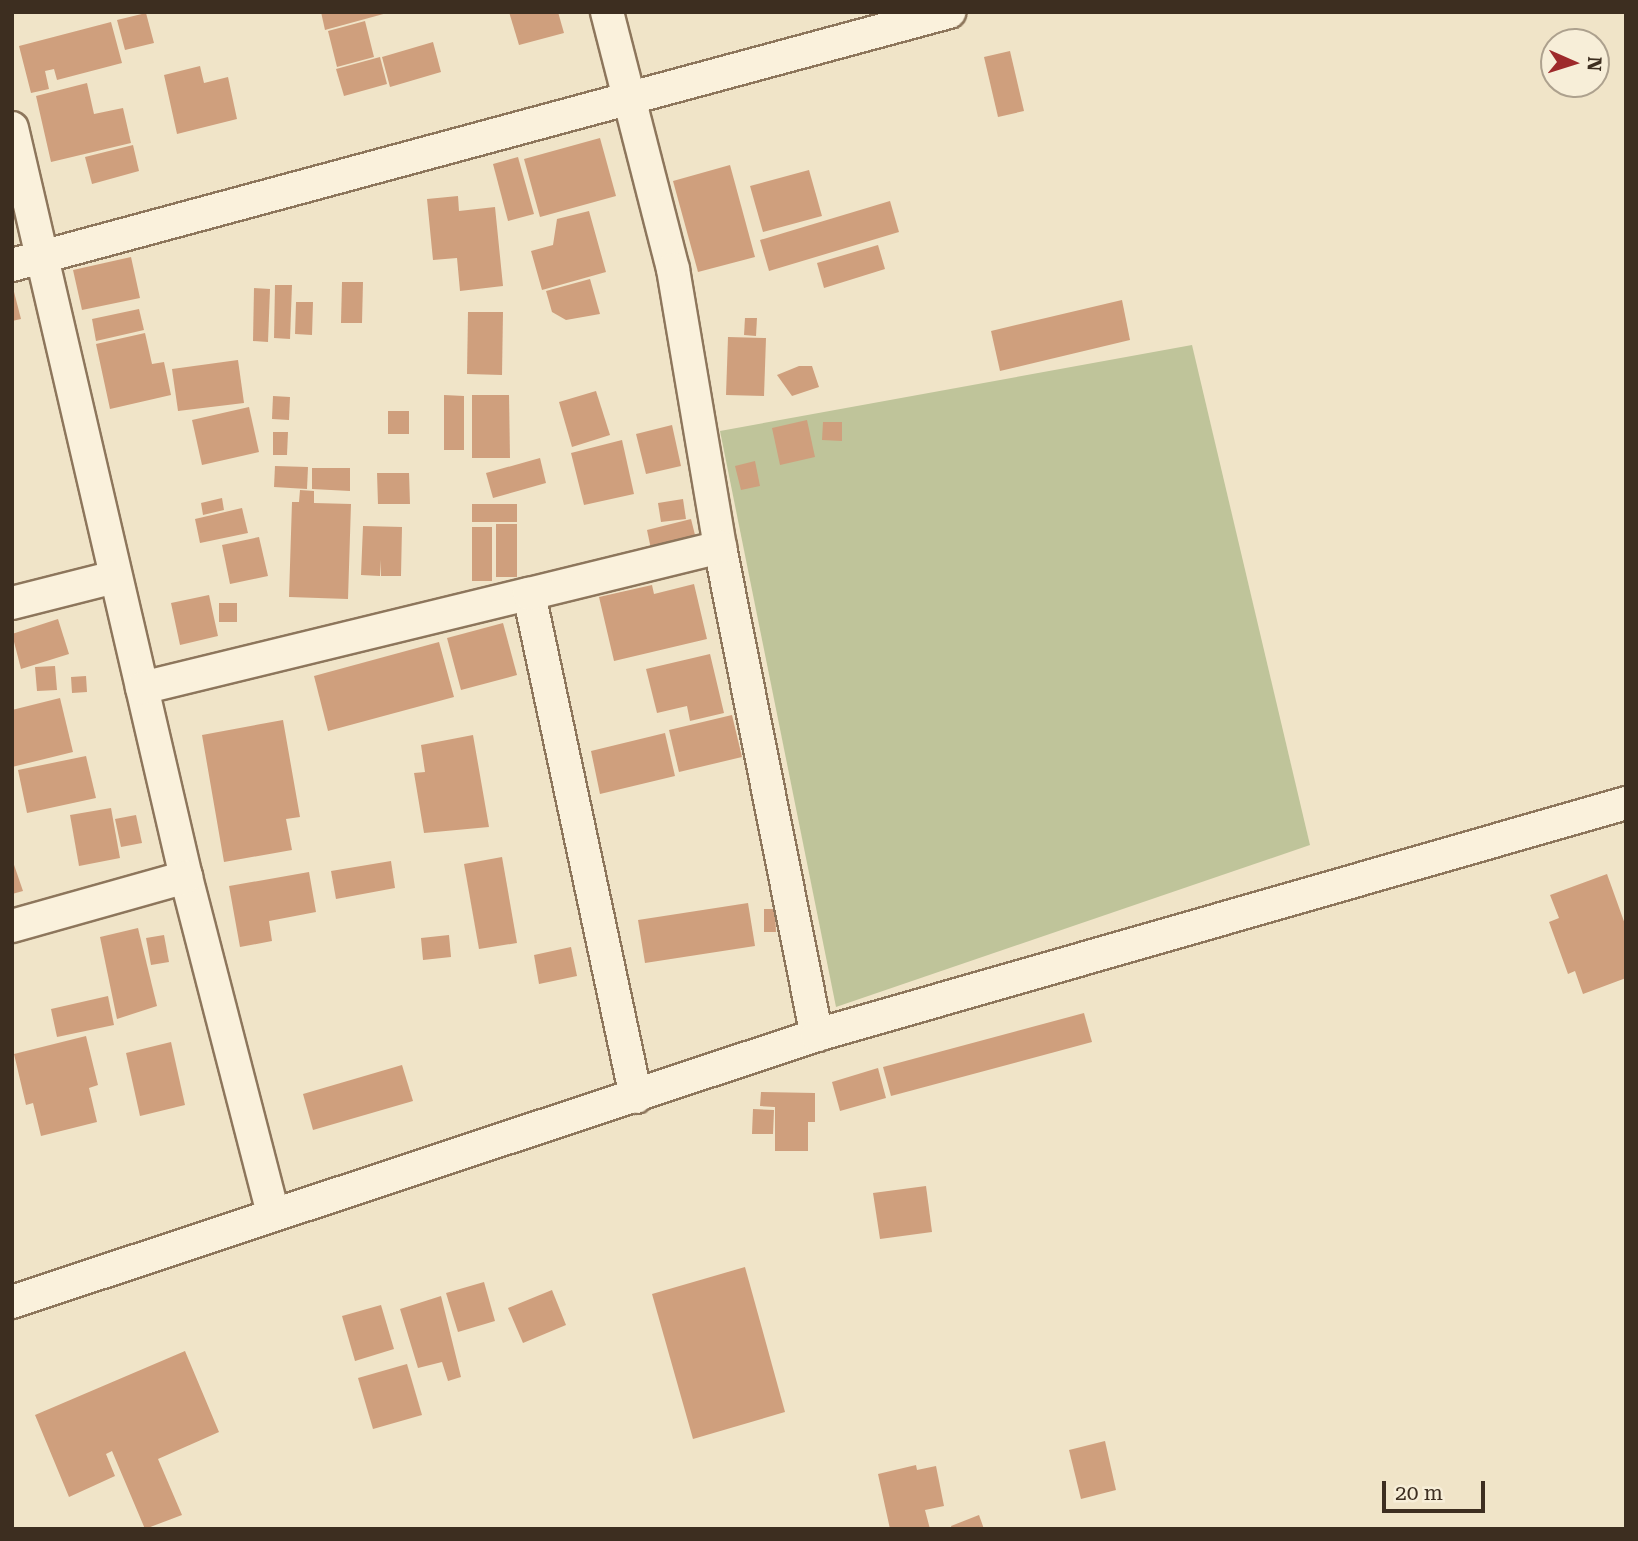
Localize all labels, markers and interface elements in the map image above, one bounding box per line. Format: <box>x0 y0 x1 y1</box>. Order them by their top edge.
north arrow <box>1540 28 1610 98</box>
text: N <box>1583 56 1606 72</box>
scale bar <box>1386 1468 1489 1512</box>
text: 20 m <box>1395 1481 1443 1505</box>

